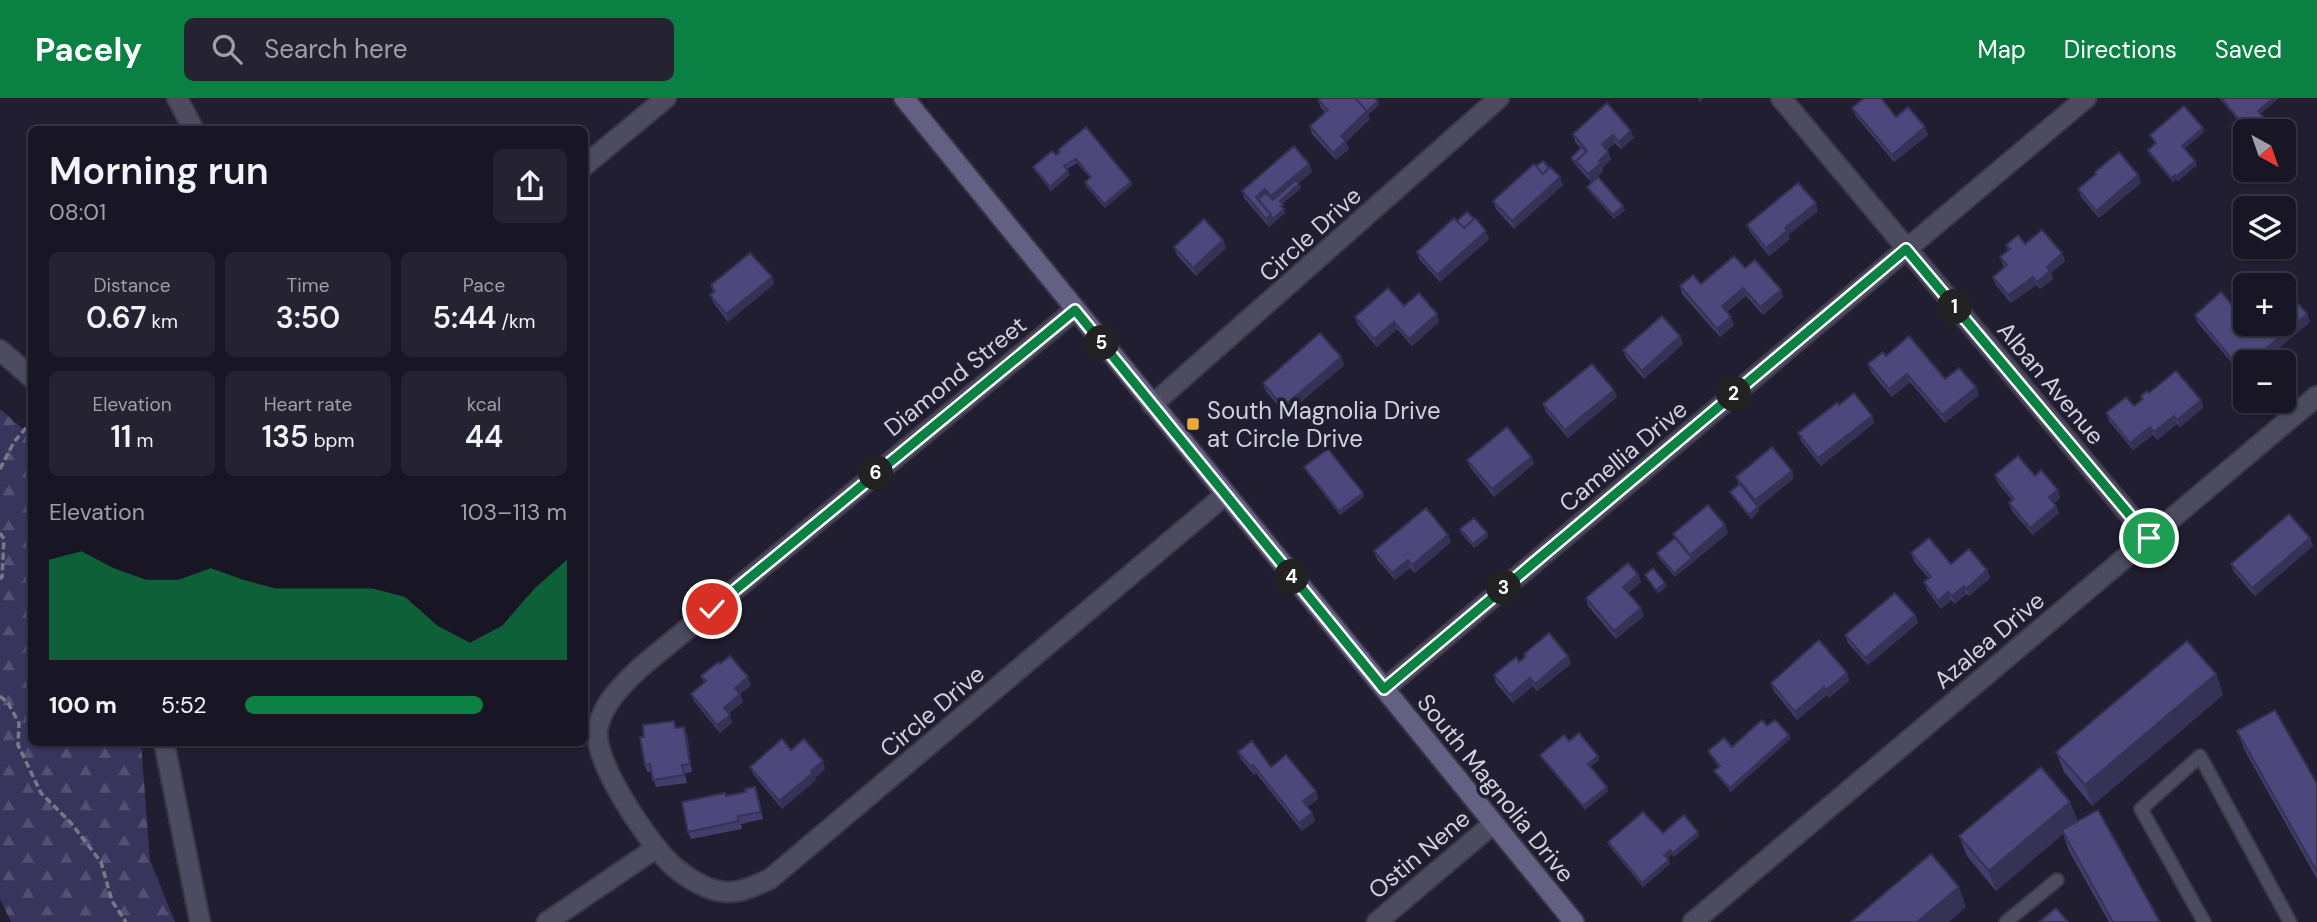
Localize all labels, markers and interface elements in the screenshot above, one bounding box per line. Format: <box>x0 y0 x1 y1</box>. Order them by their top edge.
search box <box>184 18 674 81</box>
text: Pacely <box>35 28 142 71</box>
icon: search <box>208 30 246 68</box>
text: Search here <box>264 32 408 66</box>
text: Map <box>1978 34 2026 65</box>
text: Directions <box>2064 34 2177 65</box>
text: Saved <box>2215 34 2282 65</box>
north arrow <box>2233 119 2296 182</box>
map controls <box>2233 119 2296 413</box>
text: Morning run <box>49 146 269 196</box>
button: share <box>493 149 567 223</box>
street label: Circle Drive <box>1252 180 1368 288</box>
button: layers <box>2233 196 2296 259</box>
text: 08:01 <box>49 197 106 227</box>
text: Distance <box>93 273 171 298</box>
text: Time <box>287 273 329 298</box>
text: Pace <box>463 273 505 298</box>
button: + <box>2233 273 2296 336</box>
pin: 1 <box>1938 290 1972 325</box>
text: 1 <box>1951 294 1958 319</box>
text: 0.67 <box>86 298 146 337</box>
text: 3:50 <box>276 298 340 337</box>
text: 5:44 <box>432 298 496 337</box>
text: km <box>146 309 178 334</box>
text: /km <box>496 309 536 334</box>
street label: Diamond Street <box>878 309 1032 443</box>
street label: Alban Avenue <box>1991 315 2111 451</box>
pin: 5 <box>1084 326 1120 360</box>
text: 5 <box>1096 330 1107 355</box>
button: − <box>2233 350 2296 413</box>
pin: 2 <box>1716 376 1752 412</box>
text: 2 <box>1728 381 1739 406</box>
text: Elevation <box>92 392 172 417</box>
text: Heart rate <box>264 392 352 417</box>
text: kcal <box>467 392 501 417</box>
street label: Camellia Drive <box>1553 393 1693 519</box>
place label: South Magnolia Drive at Circle Drive <box>1207 395 1441 454</box>
marker: South Magnolia Drive at Circle Drive <box>1185 416 1201 432</box>
text: 11 <box>111 417 131 456</box>
text: 135 <box>262 417 309 456</box>
text: 44 <box>465 417 503 456</box>
text: m <box>131 428 153 453</box>
text: bpm <box>309 428 354 453</box>
pin: 6 <box>858 456 894 490</box>
text: 6 <box>869 460 882 485</box>
text: Elevation <box>49 497 145 527</box>
text: 103–113 m <box>461 497 567 527</box>
pin <box>2119 508 2179 568</box>
icon: arrive <box>2130 519 2168 557</box>
pin: 4 <box>1274 560 1310 594</box>
text: 4 <box>1285 564 1298 589</box>
pin: 3 <box>1486 570 1522 606</box>
text: 3 <box>1498 575 1509 600</box>
pin <box>682 579 742 639</box>
street label: Azalea Drive <box>1927 585 2051 695</box>
icon: check <box>693 590 731 628</box>
street label: Circle Drive <box>873 658 991 764</box>
street label: South Magnolia Drive <box>1410 688 1582 888</box>
text: 100 m <box>49 690 117 720</box>
text: 5:52 <box>161 690 207 720</box>
street label: Ostin Nene <box>1362 803 1476 905</box>

